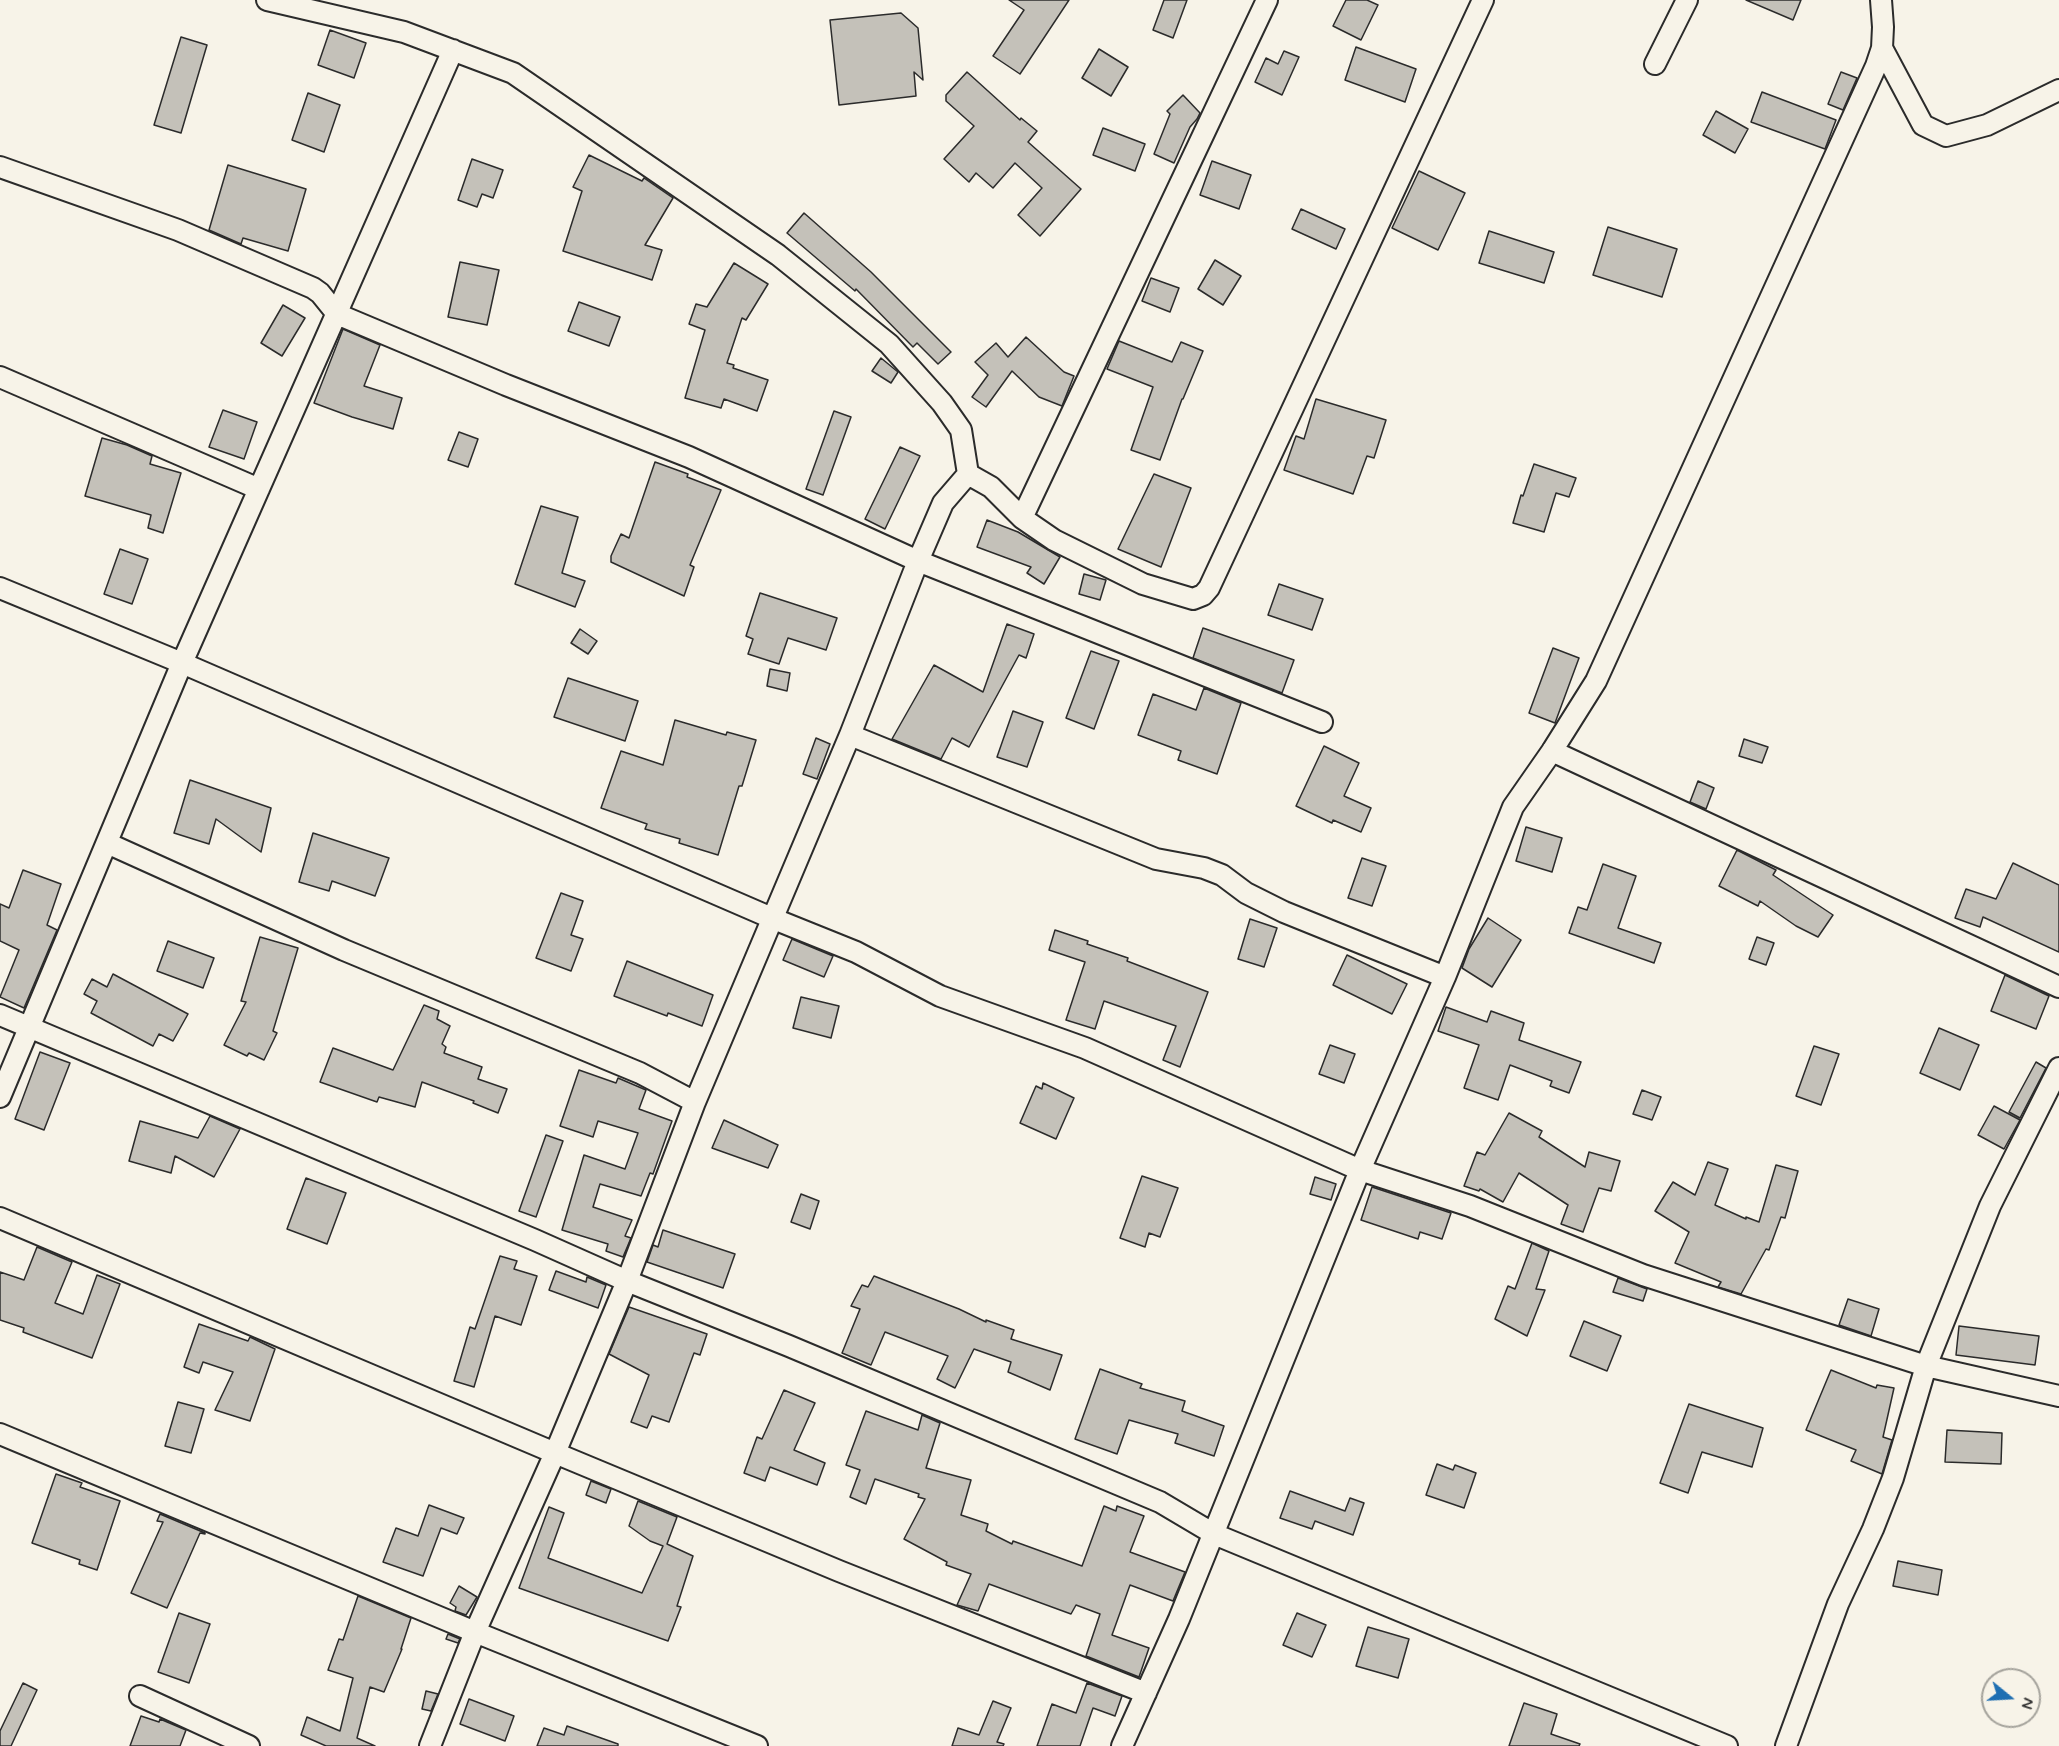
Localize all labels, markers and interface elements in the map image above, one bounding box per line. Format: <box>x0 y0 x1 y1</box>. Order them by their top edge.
north arrow <box>1981 1668 2041 1728</box>
text: N <box>2015 1695 2038 1711</box>

